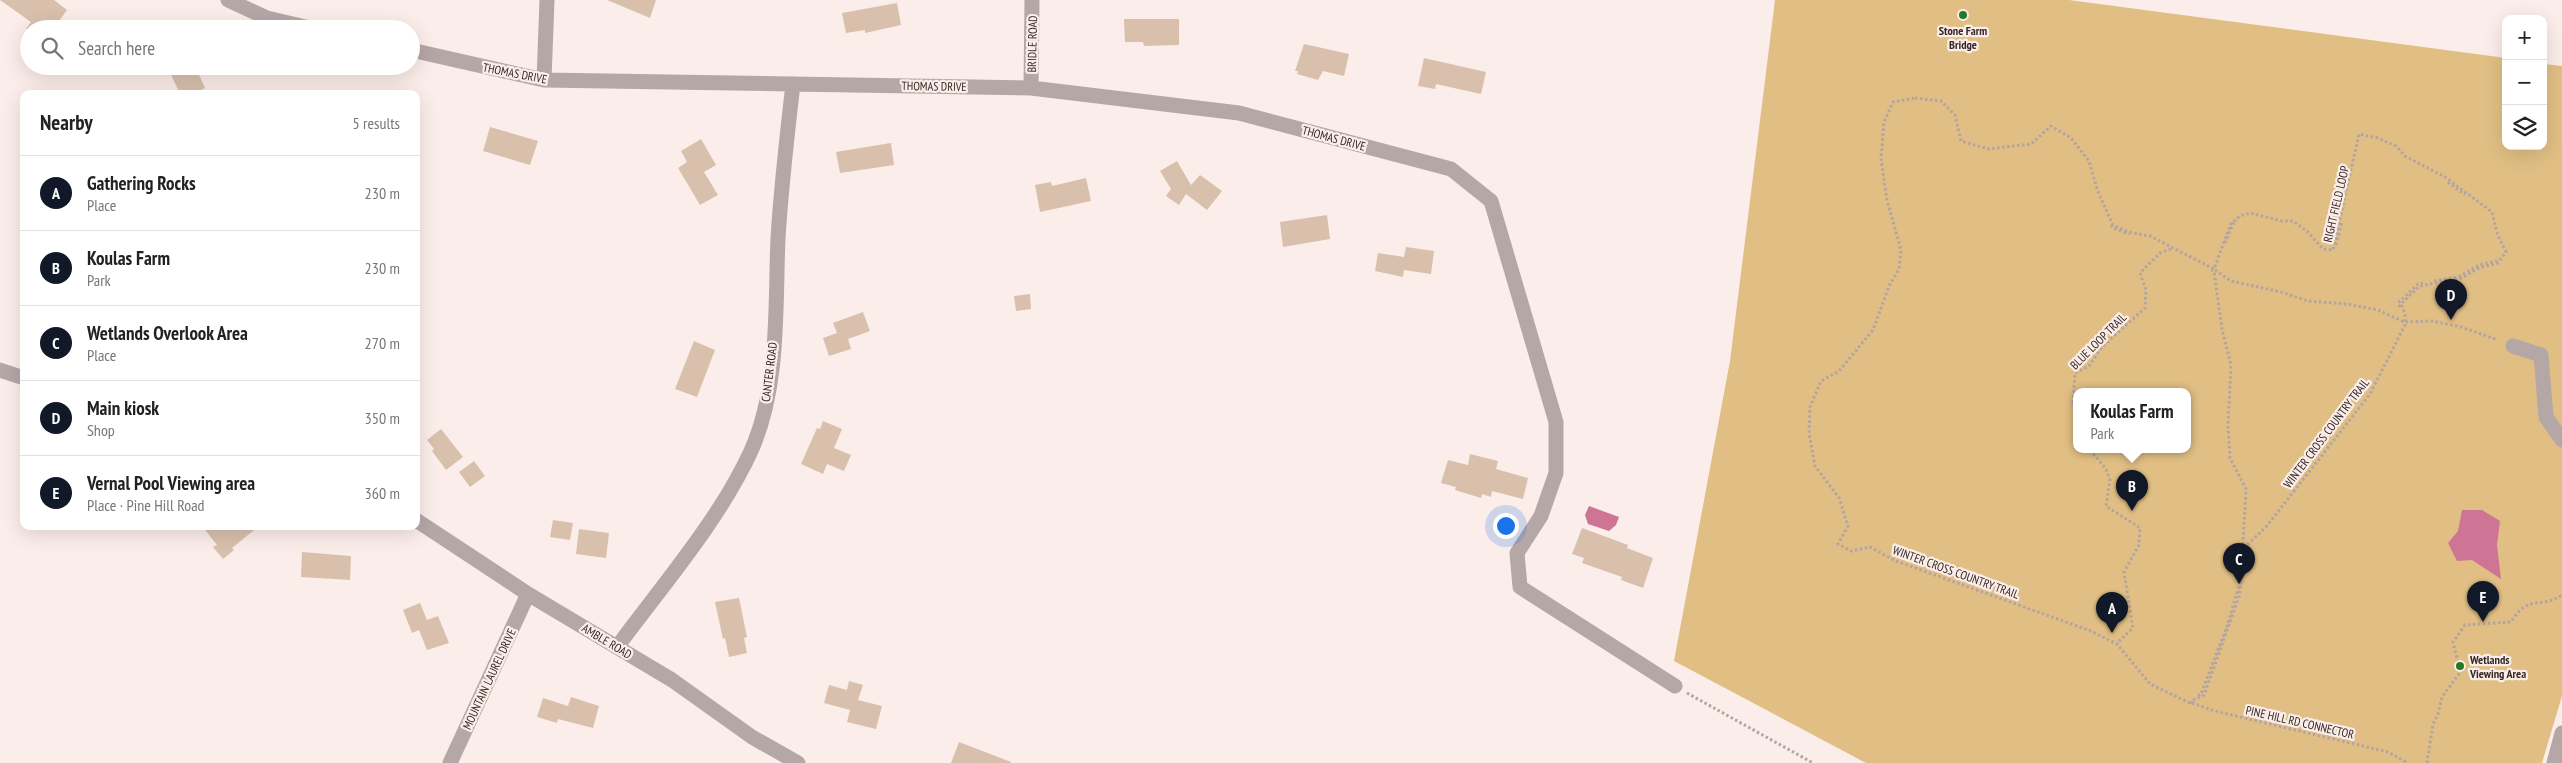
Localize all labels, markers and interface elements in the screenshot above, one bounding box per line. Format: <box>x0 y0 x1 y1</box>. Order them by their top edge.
marker: Stone Farm Bridge <box>1957 9 1969 21</box>
street label: BRIDLE ROAD <box>1024 15 1040 73</box>
map controls <box>2502 15 2547 150</box>
button: + <box>2502 15 2547 60</box>
search box <box>20 20 420 75</box>
place label: Stone Farm Bridge <box>1939 23 1987 52</box>
icon: search <box>38 34 66 62</box>
text: Search here <box>78 36 155 60</box>
street label: THOMAS DRIVE <box>482 59 548 87</box>
button: − <box>2502 60 2547 105</box>
street label: THOMAS DRIVE <box>901 78 967 94</box>
button: layers <box>2502 105 2547 150</box>
text: Nearby <box>40 109 93 136</box>
text: 5 results <box>353 113 400 133</box>
street label: THOMAS DRIVE <box>1301 122 1367 154</box>
street label: RIGHT FIELD LOOP <box>2320 164 2352 244</box>
text: Gathering Rocks <box>87 171 196 195</box>
text: A <box>52 183 60 203</box>
text: 230 m <box>365 183 400 203</box>
text: Place <box>87 195 116 215</box>
text: Koulas Farm <box>87 246 170 270</box>
text: B <box>52 258 60 278</box>
text: 230 m <box>365 258 400 278</box>
text: Park <box>87 270 111 290</box>
pin: D <box>2435 279 2467 320</box>
street label: BLUE LOOP TRAIL <box>2067 310 2129 372</box>
text: Wetlands Overlook Area <box>87 321 248 345</box>
text: C <box>52 333 60 353</box>
text: 270 m <box>365 333 400 353</box>
street label: CANTER ROAD <box>758 341 780 403</box>
text: Place <box>87 345 116 365</box>
street label: WINTER CROSS COUNTRY TRAIL <box>2280 375 2372 491</box>
popup <box>2073 388 2191 453</box>
text: Main kiosk <box>87 396 159 420</box>
text: Koulas Farm <box>2090 399 2174 423</box>
text: D <box>52 408 60 428</box>
text: 350 m <box>365 408 400 428</box>
text: Shop <box>87 420 115 440</box>
text: Park <box>2090 423 2114 443</box>
pin: B <box>2116 470 2148 511</box>
text: Vernal Pool Viewing area <box>87 471 255 495</box>
text: E <box>53 483 59 503</box>
text: 360 m <box>365 483 400 503</box>
text: Place · Pine Hill Road <box>87 495 204 515</box>
your location <box>1493 513 1519 539</box>
street label: WINTER CROSS COUNTRY TRAIL <box>1891 542 2021 602</box>
pin: C <box>2223 543 2255 584</box>
pin: E <box>2467 581 2499 622</box>
pin: A <box>2096 592 2128 633</box>
street label: AMBLE ROAD <box>579 620 635 662</box>
street label: MOUNTAIN LAUREL DRIVE <box>459 626 519 732</box>
place label: Wetlands Viewing Area <box>2469 652 2526 681</box>
marker: Wetlands Viewing Area <box>2454 660 2466 672</box>
street label: PINE HILL RD CONNECTOR <box>2244 702 2356 742</box>

